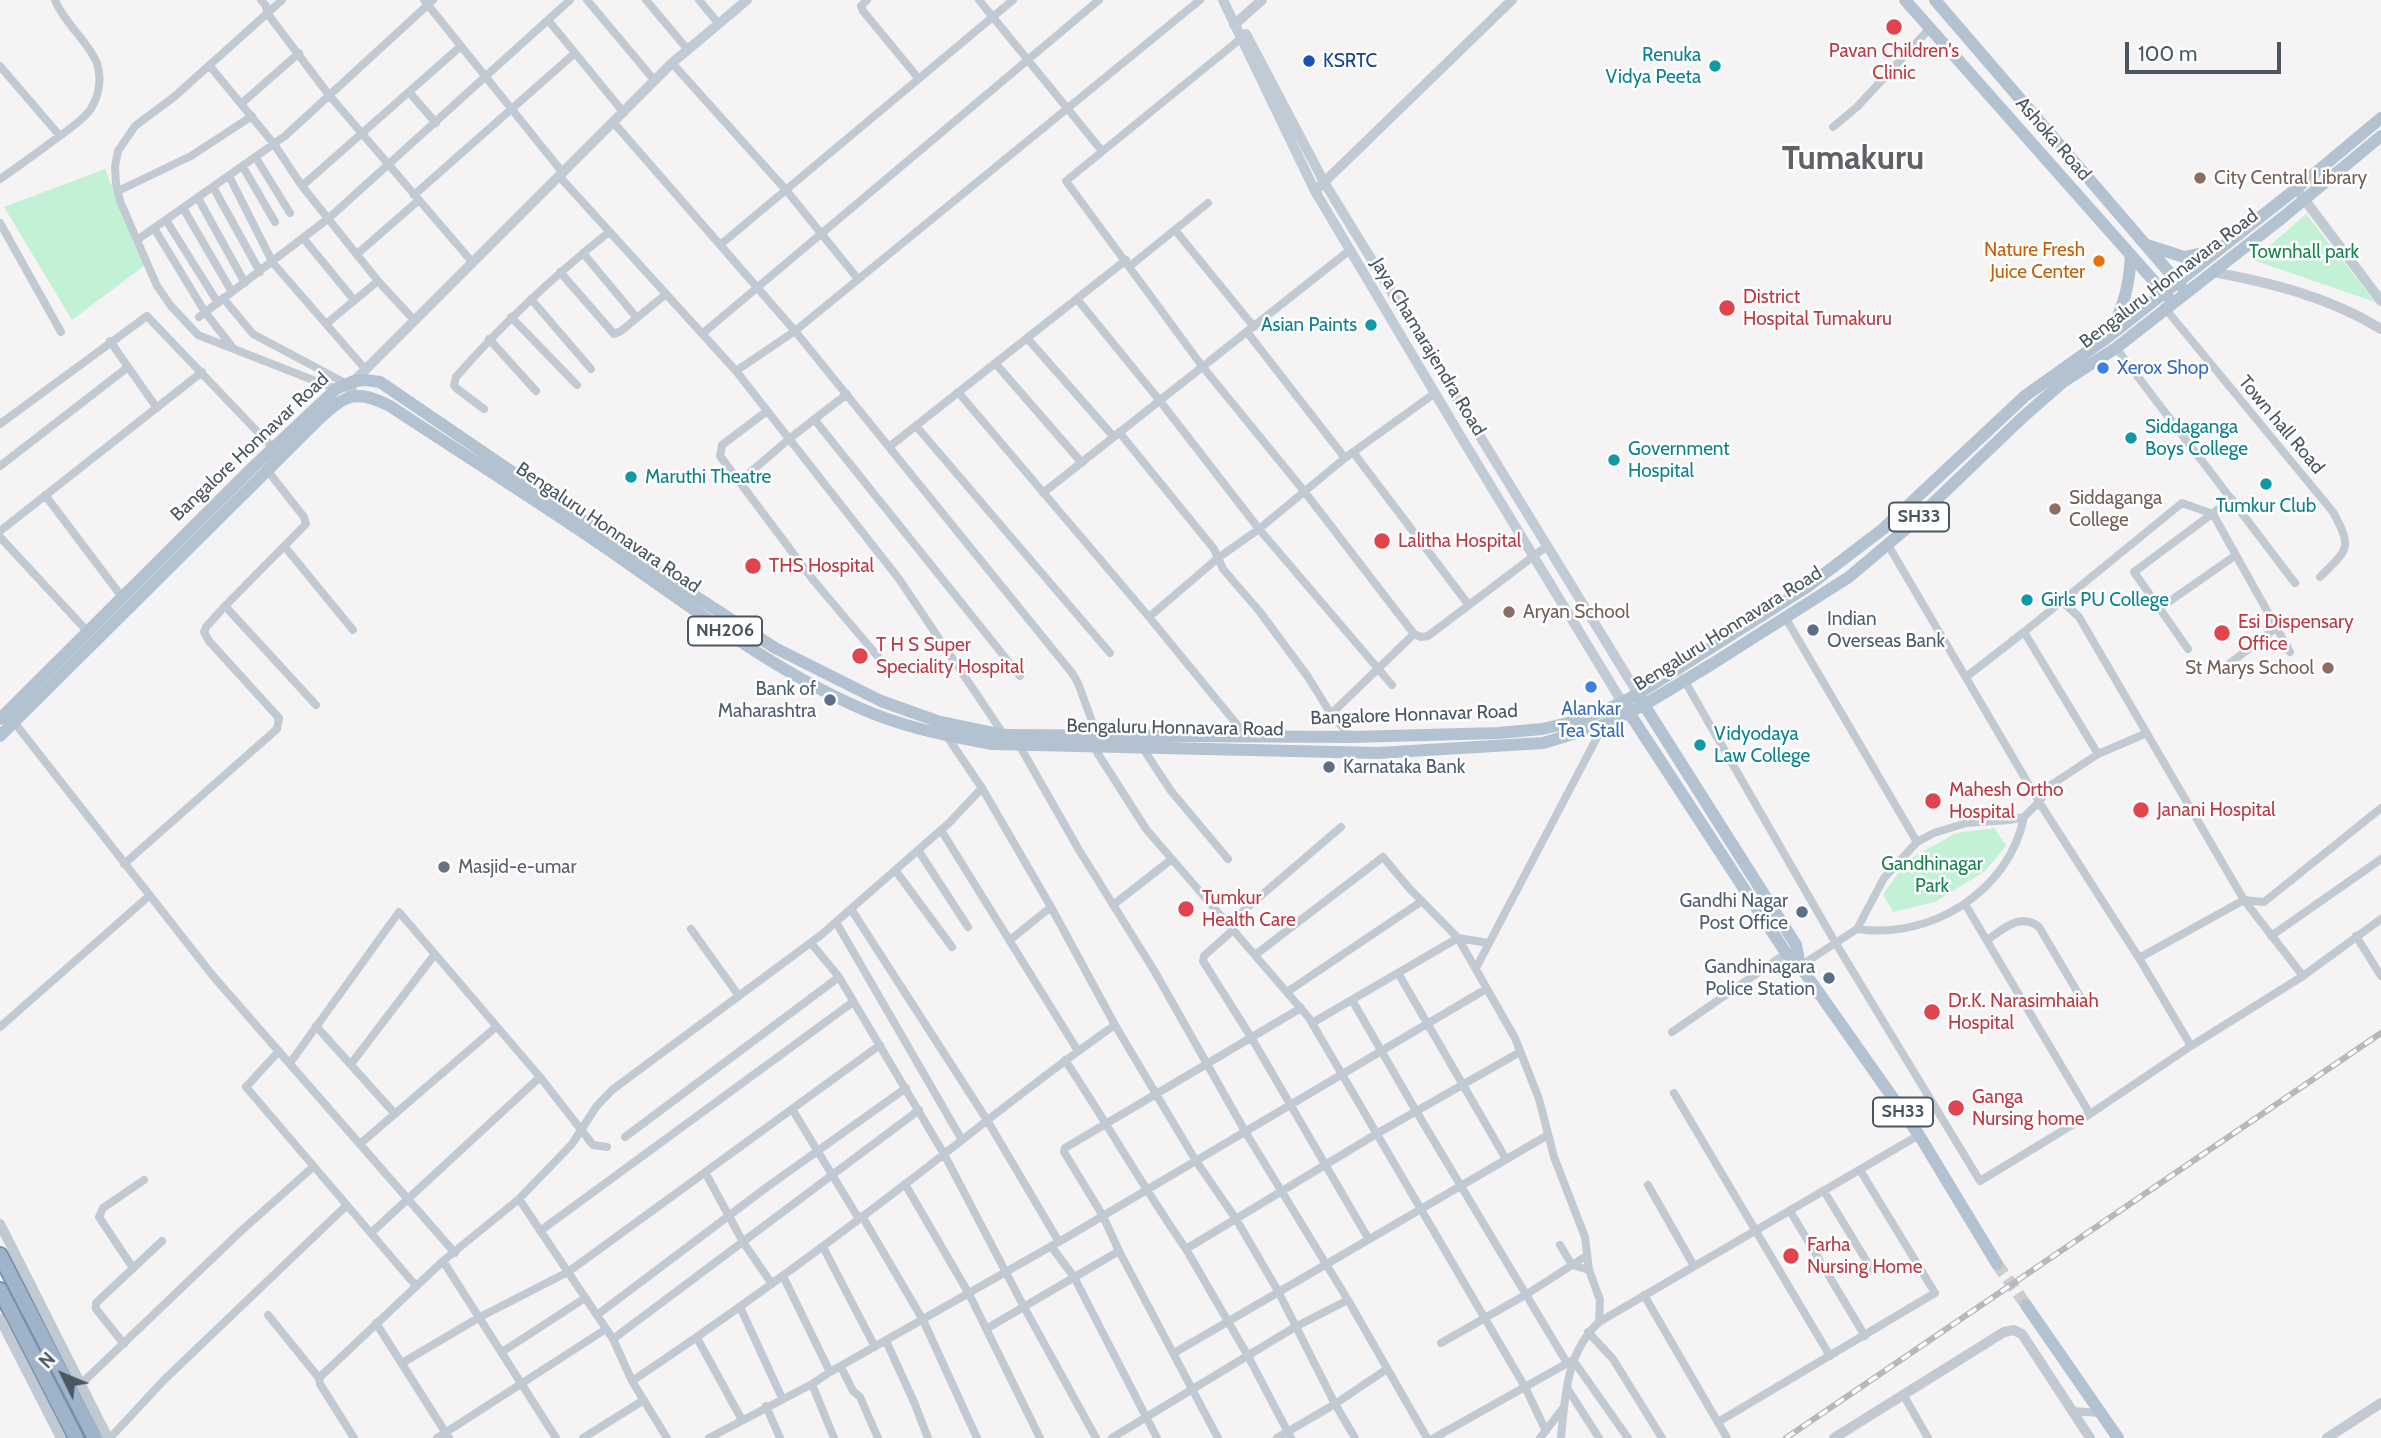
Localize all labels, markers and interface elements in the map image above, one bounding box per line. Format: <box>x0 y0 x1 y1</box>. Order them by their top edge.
marker: Pavan Children's Clinic <box>1884 17 1904 37</box>
scale bar <box>2129 28 2285 72</box>
place label: Pavan Children's Clinic <box>1829 40 1959 84</box>
text: 100 m <box>2138 41 2197 66</box>
place label: Renuka Vidya Peeta <box>1606 44 1701 88</box>
place label: KSRTC <box>1323 50 1377 72</box>
marker: KSRTC <box>1301 53 1317 69</box>
marker: Renuka Vidya Peeta <box>1707 58 1723 74</box>
street label: Ashoka Road <box>2010 93 2096 185</box>
district label: Tumakuru <box>1782 139 1924 179</box>
place label: City Central Library <box>2214 167 2367 189</box>
marker: City Central Library <box>2192 170 2208 186</box>
street label: Bengaluru Honnavara Road <box>2075 204 2263 354</box>
place label: Nature Fresh Juice Center <box>1984 239 2085 283</box>
park label: Townhall park <box>2249 241 2359 263</box>
marker: Nature Fresh Juice Center <box>2091 253 2107 269</box>
street label: Jaya Chamarajendra Road <box>1366 254 1490 440</box>
place label: District Hospital Tumakuru <box>1743 286 1892 330</box>
marker: District Hospital Tumakuru <box>1717 298 1737 318</box>
place label: Asian Paints <box>1261 314 1357 336</box>
marker: Asian Paints <box>1363 317 1379 333</box>
place label: Xerox Shop <box>2117 357 2209 379</box>
marker: Xerox Shop <box>2095 360 2111 376</box>
street label: Bangalore Honnavar Road <box>166 368 334 526</box>
street label: Town hall Road <box>2233 371 2329 479</box>
place label: Siddaganga Boys College <box>2145 416 2248 460</box>
marker: Siddaganga Boys College <box>2123 430 2139 446</box>
place label: Government Hospital <box>1628 438 1730 482</box>
marker: Government Hospital <box>1606 452 1622 468</box>
street label: Bengaluru Honnavara Road <box>512 458 704 598</box>
place label: Maruthi Theatre <box>645 466 771 488</box>
marker: Maruthi Theatre <box>623 469 639 485</box>
marker: Tumkur Club <box>2258 476 2274 492</box>
place label: Siddaganga College <box>2069 487 2162 531</box>
place label: Tumkur Club <box>2216 495 2316 517</box>
marker: Siddaganga College <box>2047 501 2063 517</box>
road number: SH33 <box>1889 503 1949 532</box>
place label: Lalitha Hospital <box>1398 530 1521 552</box>
marker: Lalitha Hospital <box>1372 531 1392 551</box>
place label: THS Hospital <box>769 555 874 577</box>
marker: THS Hospital <box>743 556 763 576</box>
street label: Bengaluru Honnavara Road <box>1630 562 1826 696</box>
place label: Girls PU College <box>2041 589 2169 611</box>
marker: Girls PU College <box>2019 592 2035 608</box>
place label: Aryan School <box>1523 601 1630 623</box>
marker: Aryan School <box>1501 604 1517 620</box>
place label: Indian Overseas Bank <box>1827 608 1945 652</box>
place label: Esi Dispensary Office <box>2238 611 2354 655</box>
road number: NH206 <box>688 616 762 646</box>
marker: Indian Overseas Bank <box>1805 622 1821 638</box>
marker: Esi Dispensary Office <box>2212 623 2232 643</box>
place label: T H S Super Speciality Hospital <box>876 634 1024 678</box>
marker: T H S Super Speciality Hospital <box>850 646 870 666</box>
place label: St Marys School <box>2185 657 2314 679</box>
marker: St Marys School <box>2320 660 2336 676</box>
place label: Bank of Maharashtra <box>718 678 816 722</box>
marker: Alankar Tea Stall <box>1583 679 1599 695</box>
marker: Bank of Maharashtra <box>822 692 838 708</box>
place label: Alankar Tea Stall <box>1557 698 1625 742</box>
street label: Bangalore Honnavar Road <box>1310 700 1518 730</box>
street label: Bengaluru Honnavara Road <box>1066 715 1284 741</box>
place label: Vidyodaya Law College <box>1714 723 1810 767</box>
marker: Vidyodaya Law College <box>1692 737 1708 753</box>
place label: Karnataka Bank <box>1343 756 1465 778</box>
marker: Karnataka Bank <box>1321 759 1337 775</box>
place label: Mahesh Ortho Hospital <box>1949 779 2064 823</box>
marker: Mahesh Ortho Hospital <box>1923 791 1943 811</box>
place label: Janani Hospital <box>2157 799 2276 821</box>
marker: Janani Hospital <box>2131 800 2151 820</box>
park label: Gandhinagar Park <box>1881 853 1983 897</box>
place label: Masjid-e-umar <box>458 856 576 878</box>
marker: Masjid-e-umar <box>436 859 452 875</box>
place label: Tumkur Health Care <box>1202 887 1296 931</box>
place label: Gandhi Nagar Post Office <box>1679 890 1788 934</box>
marker: Tumkur Health Care <box>1176 899 1196 919</box>
marker: Gandhi Nagar Post Office <box>1794 904 1810 920</box>
place label: Gandhinagara Police Station <box>1704 956 1815 1000</box>
marker: Gandhinagara Police Station <box>1821 970 1837 986</box>
place label: Dr.K. Narasimhaiah Hospital <box>1948 990 2099 1034</box>
marker: Dr.K. Narasimhaiah Hospital <box>1922 1002 1942 1022</box>
place label: Ganga Nursing home <box>1972 1086 2085 1130</box>
road number: SH33 <box>1873 1098 1933 1126</box>
marker: Ganga Nursing home <box>1946 1098 1966 1118</box>
place label: Farha Nursing Home <box>1807 1234 1922 1278</box>
marker: Farha Nursing Home <box>1781 1246 1801 1266</box>
north arrow <box>28 1340 98 1410</box>
text: N <box>34 1348 60 1373</box>

